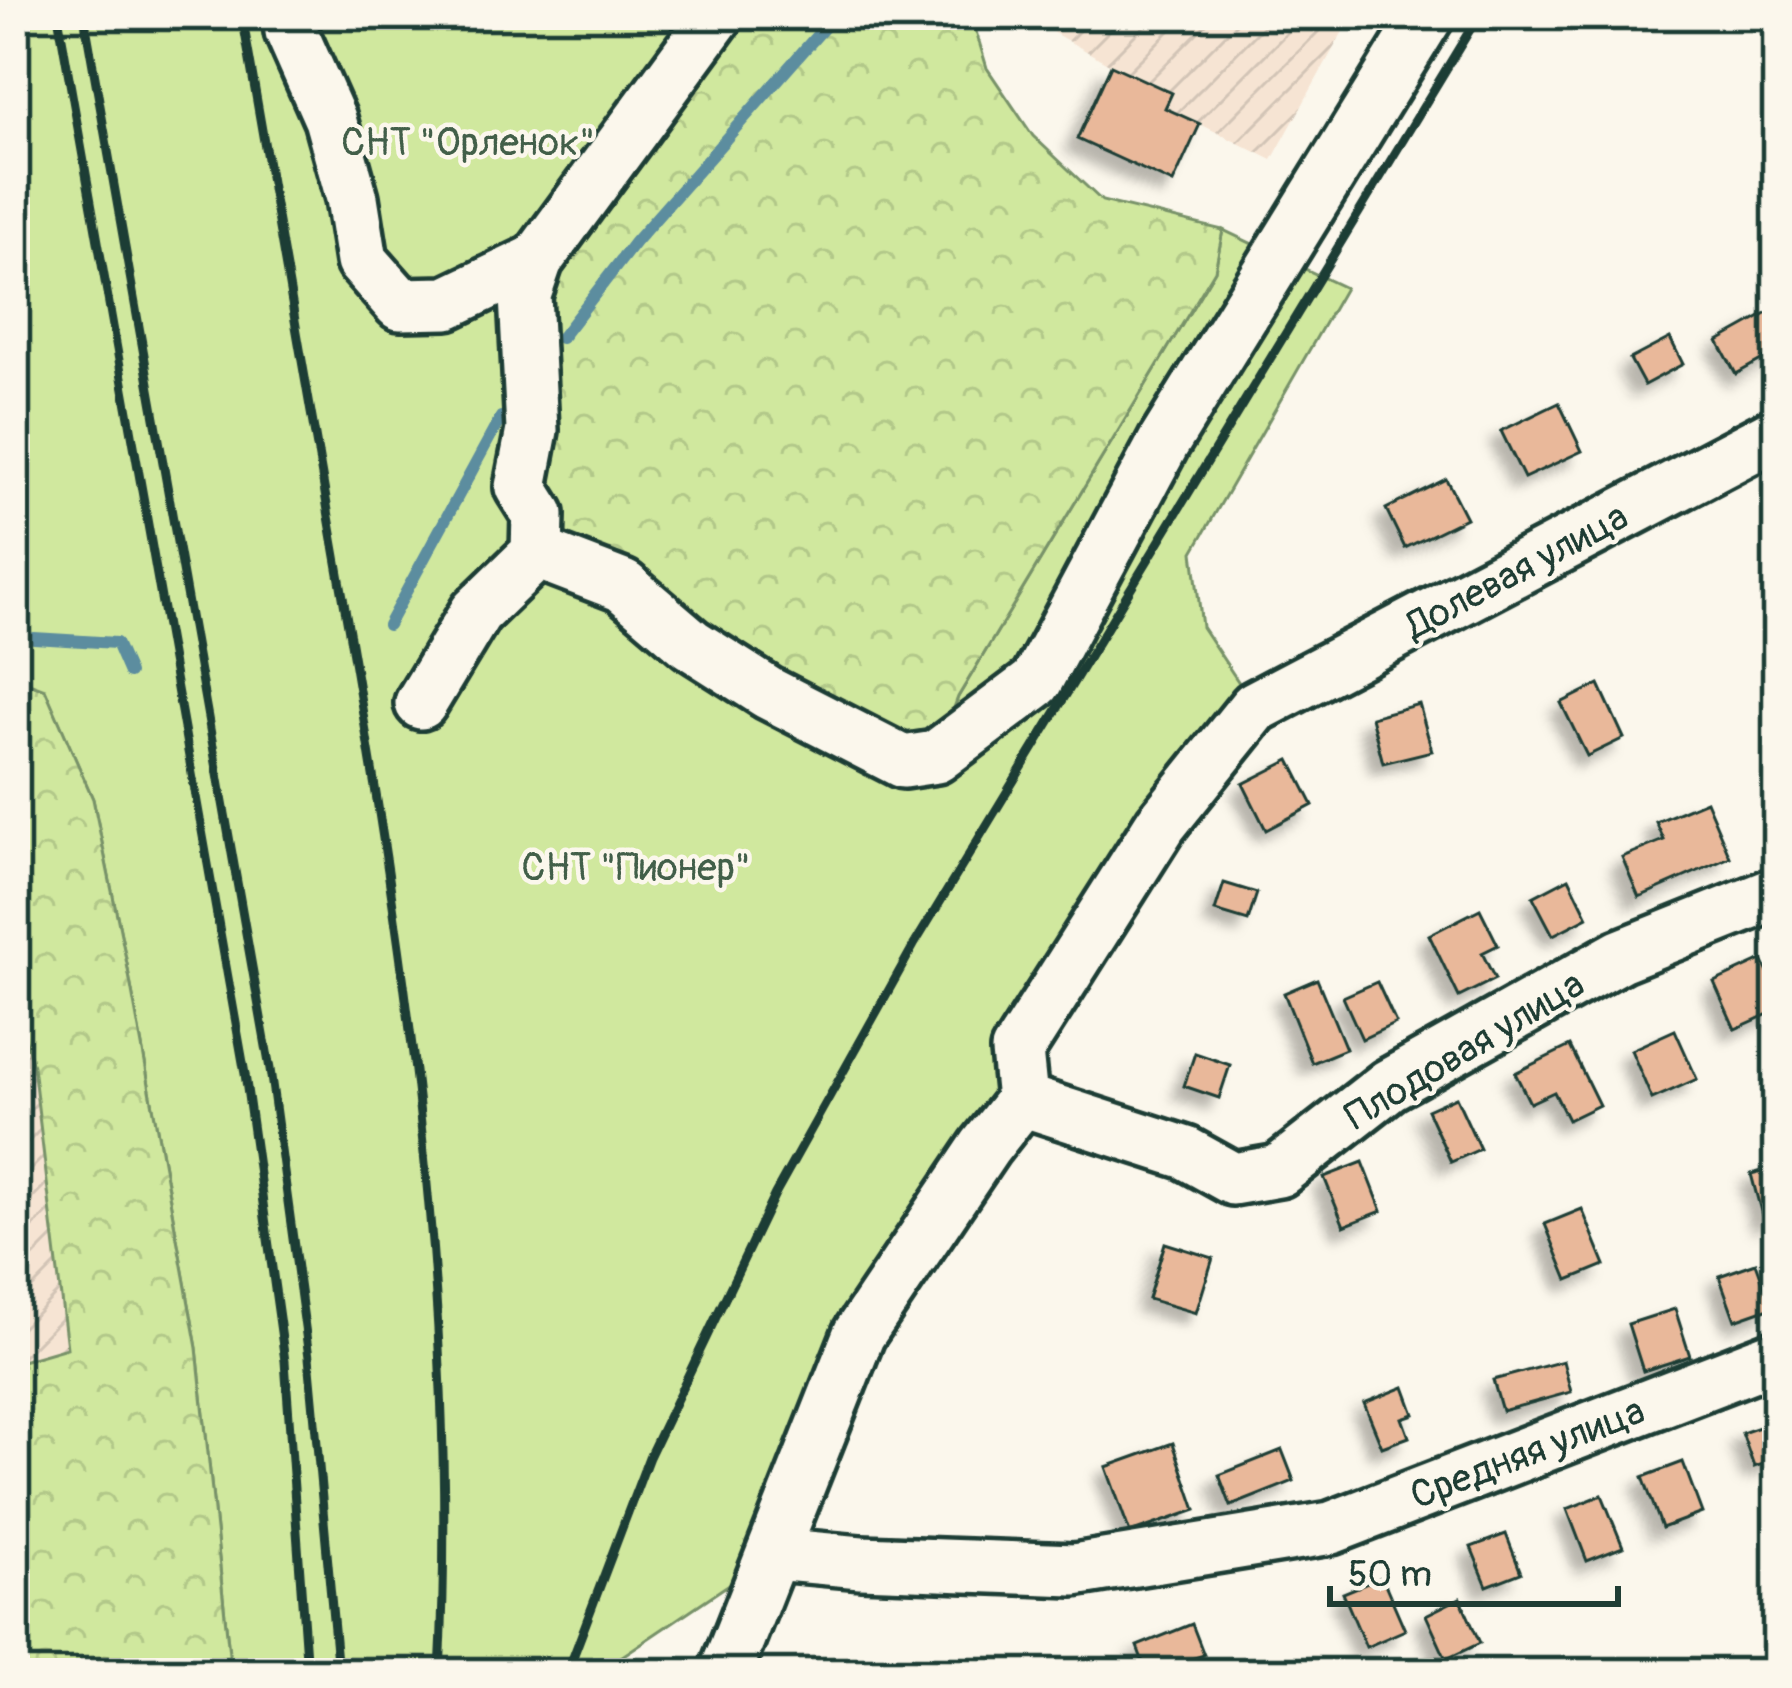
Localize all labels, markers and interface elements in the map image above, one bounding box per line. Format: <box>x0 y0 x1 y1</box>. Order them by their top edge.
park label: СНТ "Орленок" <box>341 118 595 167</box>
street label: Долевая улица <box>1395 492 1637 651</box>
park label: СНТ "Пионер" <box>521 843 751 892</box>
street label: Плодовая улица <box>1336 960 1593 1141</box>
street label: Средняя улица <box>1404 1386 1652 1520</box>
scale bar <box>1330 1532 1618 1606</box>
text: 50 m <box>1348 1552 1432 1597</box>

